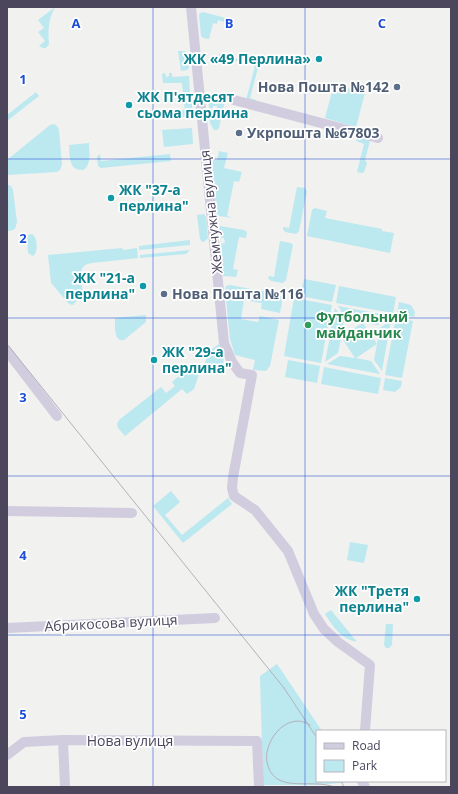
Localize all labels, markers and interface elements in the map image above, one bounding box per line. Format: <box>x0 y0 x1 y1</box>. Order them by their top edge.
text: A <box>72 14 81 32</box>
text: B <box>225 14 234 32</box>
text: C <box>378 14 386 32</box>
place label: ЖК «49 Перлина» <box>183 49 311 68</box>
marker: ЖК «49 Перлина» <box>314 54 324 64</box>
text: 1 <box>19 70 27 88</box>
place label: Нова Пошта №142 <box>258 77 389 96</box>
marker: Нова Пошта №142 <box>392 82 402 92</box>
place label: ЖК П'ятдесят сьома перлина <box>137 87 248 122</box>
marker: ЖК П'ятдесят сьома перлина <box>124 100 134 110</box>
place label: Укрпошта №67803 <box>247 123 379 142</box>
marker: Укрпошта №67803 <box>234 128 244 138</box>
street label: Жемчужна вулиця <box>195 149 226 275</box>
place label: ЖК "37-а перлина" <box>119 180 189 215</box>
marker: ЖК "37-а перлина" <box>106 193 116 203</box>
text: 2 <box>19 229 27 247</box>
place label: ЖК "21-а перлина" <box>65 268 135 303</box>
marker: ЖК "21-а перлина" <box>138 281 148 291</box>
place label: Нова Пошта №116 <box>172 284 303 303</box>
marker: Нова Пошта №116 <box>159 289 169 299</box>
place label: Футбольний майданчик <box>316 307 408 342</box>
marker: Футбольний майданчик <box>303 320 313 330</box>
place label: ЖК "29-а перлина" <box>162 342 232 377</box>
marker: ЖК "29-а перлина" <box>149 355 159 365</box>
text: 3 <box>19 388 27 406</box>
text: 4 <box>19 546 27 564</box>
place label: ЖК "Третя перлина" <box>335 581 409 616</box>
marker: ЖК "Третя перлина" <box>412 594 422 604</box>
street label: Абрикосова вулиця <box>44 610 178 635</box>
text: 5 <box>19 705 27 723</box>
legend <box>316 730 446 782</box>
street label: Нова вулиця <box>87 731 173 750</box>
text: Road <box>352 737 381 754</box>
text: Park <box>352 757 378 774</box>

